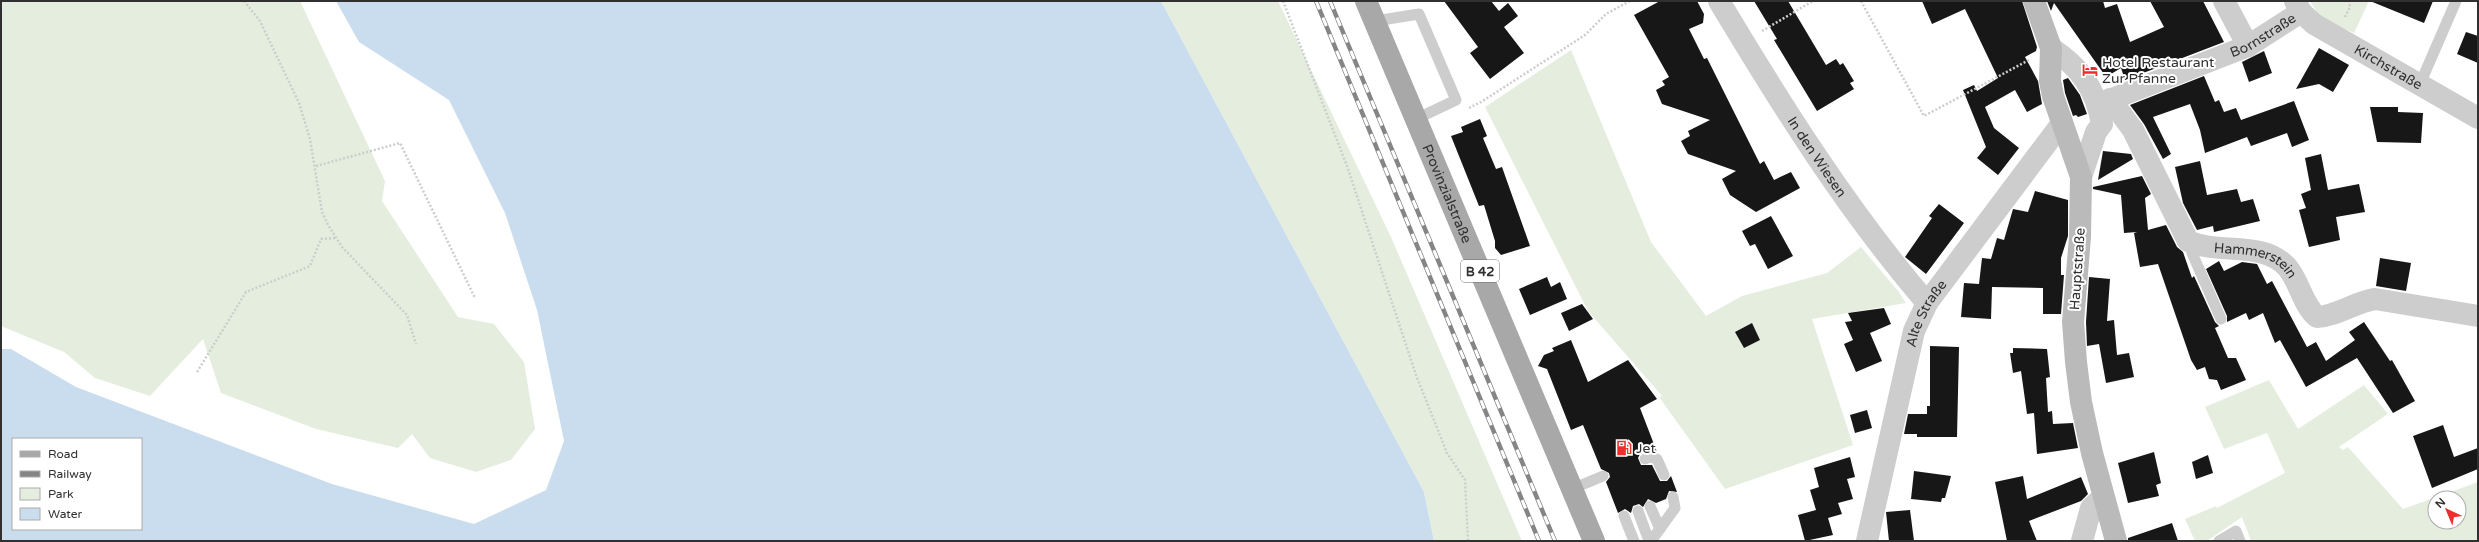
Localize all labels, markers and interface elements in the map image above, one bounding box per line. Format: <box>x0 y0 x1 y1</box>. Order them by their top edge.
street label: Bornstraße <box>2228 10 2299 61</box>
street label: Kirchstraße <box>2351 41 2425 93</box>
place label: Hotel Restaurant Zur Pfanne <box>2102 54 2215 87</box>
hotel icon: Hotel Restaurant Zur Pfanne <box>2081 61 2099 79</box>
street label: In den Wiesen <box>1784 113 1850 201</box>
street label: Provinzialstraße <box>1418 142 1475 246</box>
street label: Hauptstraße <box>2066 227 2089 311</box>
street label: Hammerstein <box>2213 239 2301 281</box>
road number: B 42 <box>1461 260 1499 282</box>
street label: Alte Straße <box>1903 277 1950 349</box>
legend <box>12 438 142 530</box>
fuel station icon: Jet <box>1615 439 1633 457</box>
place label: Jet <box>1636 440 1656 457</box>
text: Road <box>48 447 78 461</box>
text: Railway <box>48 467 92 481</box>
text: Park <box>48 487 74 501</box>
north arrow <box>2427 490 2467 530</box>
text: N <box>2433 495 2448 511</box>
text: Water <box>48 507 83 521</box>

